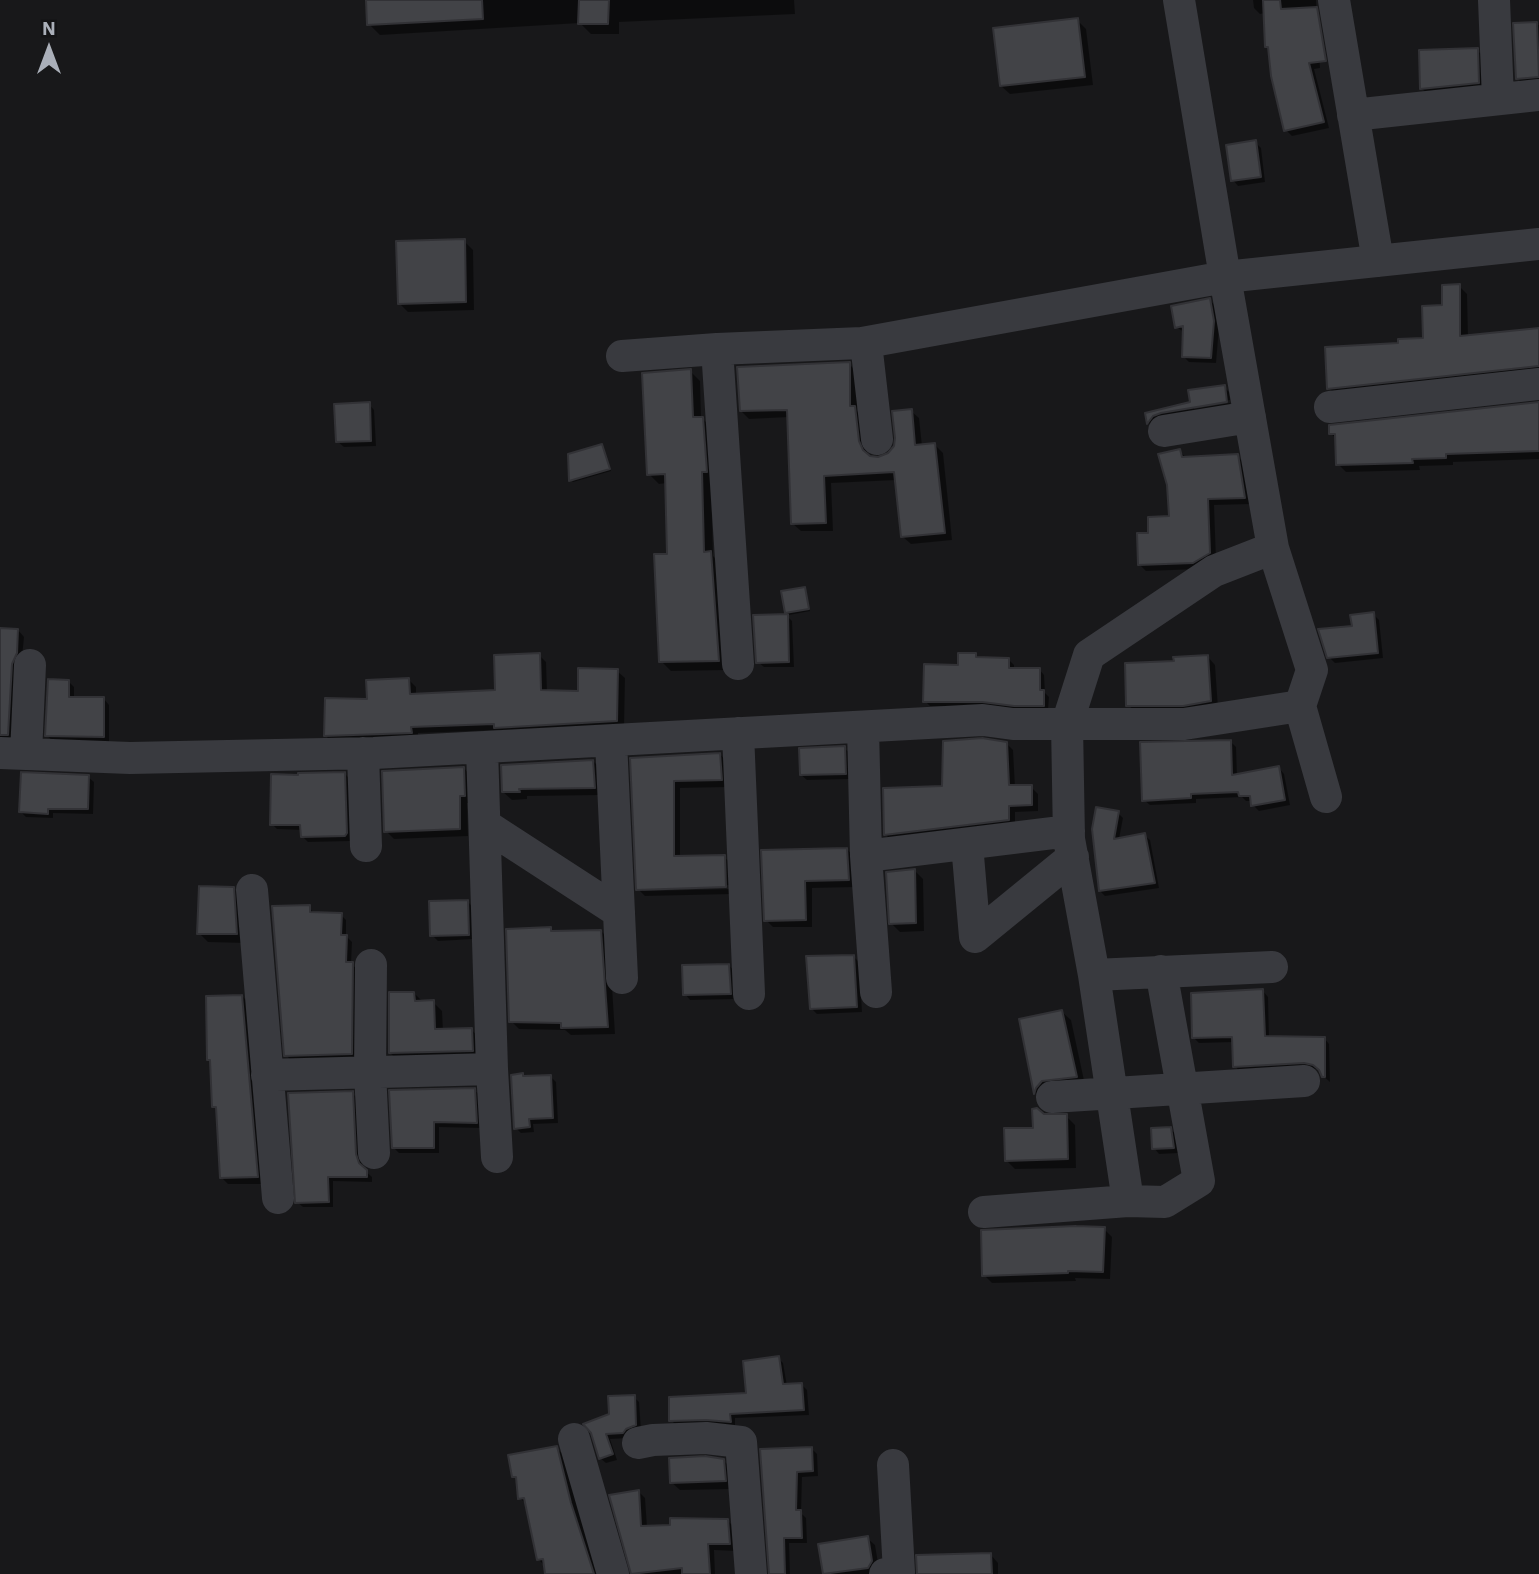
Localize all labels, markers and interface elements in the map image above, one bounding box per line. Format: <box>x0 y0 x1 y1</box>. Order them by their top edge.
north arrow <box>14 14 84 84</box>
text: N <box>42 16 56 40</box>

